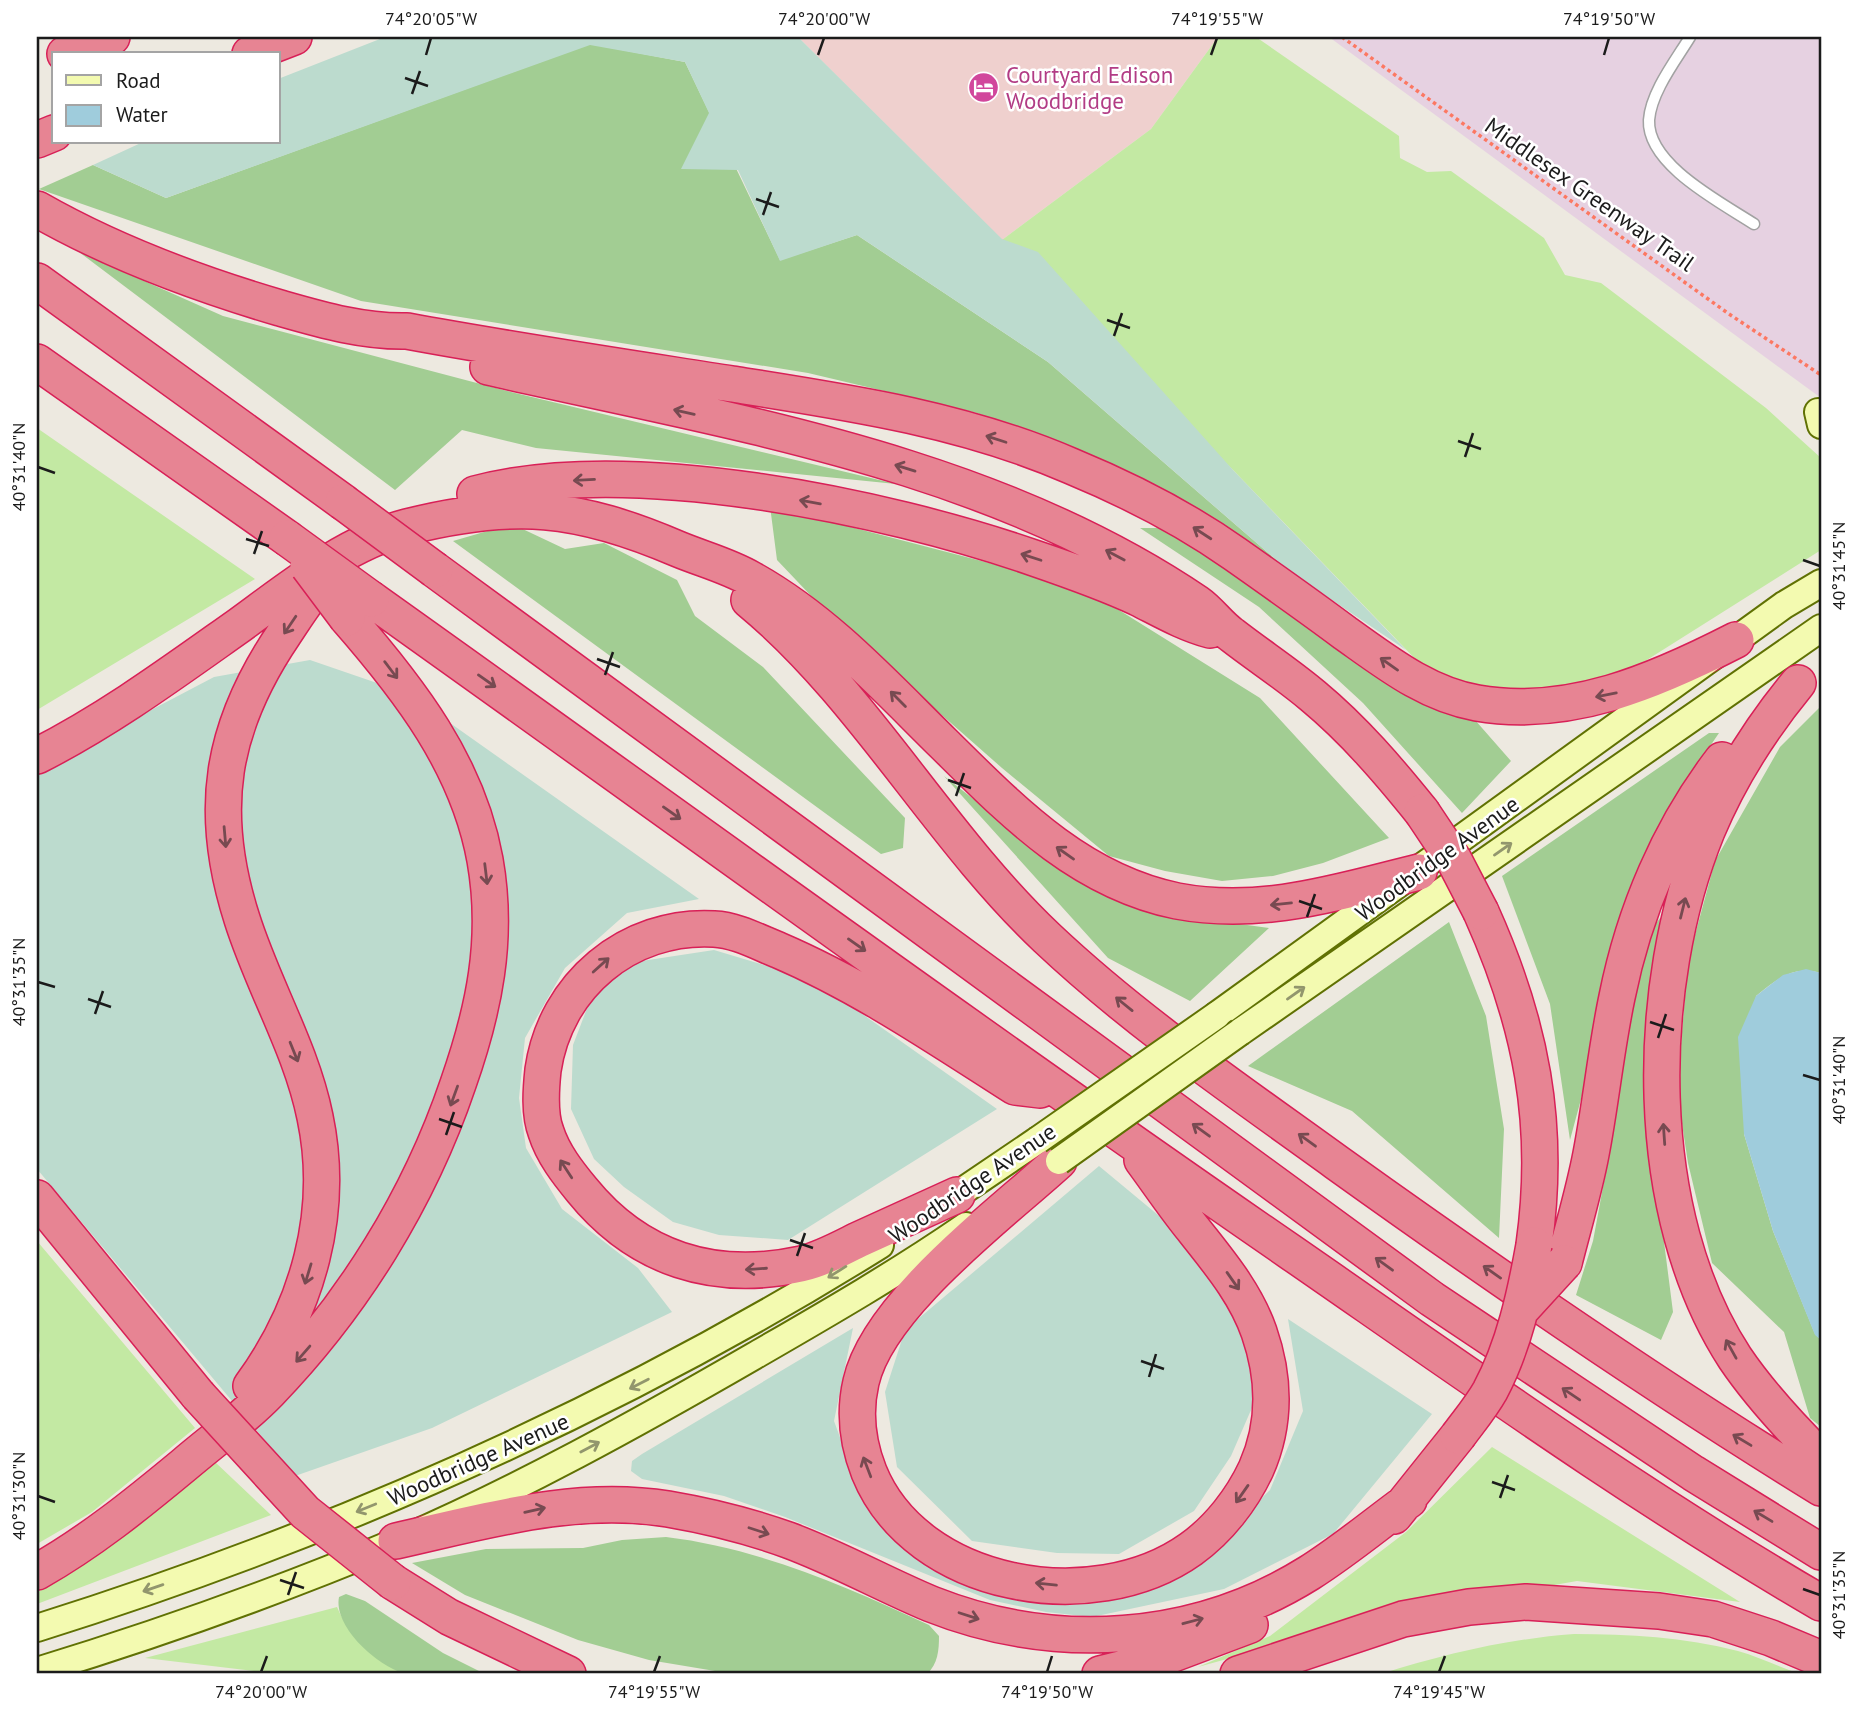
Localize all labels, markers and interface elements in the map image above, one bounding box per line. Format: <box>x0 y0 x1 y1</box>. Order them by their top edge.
text: 74°20'05"W <box>385 7 477 30</box>
text: 74°20'00"W <box>778 7 870 30</box>
text: 74°19'55"W <box>1171 7 1263 30</box>
text: 74°19'50"W <box>1563 7 1655 30</box>
legend <box>52 52 280 144</box>
place label: Courtyard Edison Woodbridge <box>1006 60 1173 115</box>
text: Road <box>116 67 160 94</box>
hotel icon: Courtyard Edison Woodbridge <box>966 70 1000 104</box>
text: Water <box>116 101 168 128</box>
street label: Middlesex Greenway Trail <box>1480 111 1701 278</box>
one-way arrow <box>673 405 696 418</box>
text: 40°31'40"N <box>7 423 30 511</box>
one-way arrow <box>985 432 1007 445</box>
one-way arrow <box>894 461 916 473</box>
one-way arrow <box>573 474 596 487</box>
one-way arrow <box>799 495 822 508</box>
text: 40°31'45"N <box>1827 522 1850 610</box>
one-way arrow <box>1193 525 1213 539</box>
one-way arrow <box>1105 547 1125 561</box>
one-way arrow <box>1020 550 1042 562</box>
one-way arrow <box>283 615 297 634</box>
one-way arrow <box>1380 657 1399 671</box>
one-way arrow <box>384 660 399 679</box>
one-way arrow <box>477 674 496 688</box>
one-way arrow <box>1595 688 1618 702</box>
one-way arrow <box>890 690 907 707</box>
street label: Woodbridge Avenue <box>1350 789 1524 927</box>
one-way arrow <box>662 806 681 820</box>
one-way arrow <box>219 825 232 847</box>
one-way arrow <box>1493 842 1512 856</box>
one-way arrow <box>1056 846 1075 860</box>
one-way arrow <box>480 862 493 884</box>
one-way arrow <box>1271 898 1293 911</box>
one-way arrow <box>1677 898 1690 920</box>
text: 40°31'35"N <box>7 938 30 1026</box>
one-way arrow <box>847 938 866 953</box>
one-way arrow <box>592 957 610 973</box>
one-way arrow <box>1286 986 1305 1000</box>
one-way arrow <box>1116 997 1134 1012</box>
text: 40°31'40"N <box>1827 1036 1850 1124</box>
one-way arrow <box>289 1041 302 1063</box>
one-way arrow <box>447 1084 459 1106</box>
street label: Woodbridge Avenue <box>883 1116 1061 1250</box>
one-way arrow <box>1192 1123 1211 1137</box>
one-way arrow <box>1658 1123 1671 1146</box>
one-way arrow <box>1298 1133 1317 1148</box>
one-way arrow <box>559 1159 573 1179</box>
one-way arrow <box>1375 1257 1394 1271</box>
one-way arrow <box>300 1263 313 1285</box>
one-way arrow <box>746 1263 768 1276</box>
one-way arrow <box>828 1265 848 1279</box>
one-way arrow <box>1483 1265 1502 1279</box>
one-way arrow <box>1226 1271 1240 1290</box>
one-way arrow <box>1724 1340 1738 1360</box>
one-way arrow <box>295 1344 311 1362</box>
one-way arrow <box>630 1377 650 1391</box>
one-way arrow <box>1562 1387 1581 1401</box>
street label: Woodbridge Avenue <box>383 1406 573 1512</box>
one-way arrow <box>1733 1432 1753 1446</box>
one-way arrow <box>579 1440 600 1453</box>
text: 40°31'30"N <box>7 1452 30 1540</box>
one-way arrow <box>860 1456 872 1478</box>
one-way arrow <box>1235 1484 1249 1503</box>
one-way arrow <box>523 1502 546 1516</box>
one-way arrow <box>355 1503 377 1516</box>
one-way arrow <box>1754 1509 1773 1524</box>
one-way arrow <box>748 1525 770 1538</box>
text: 40°31'35"N <box>1827 1551 1850 1639</box>
one-way arrow <box>1035 1578 1058 1591</box>
one-way arrow <box>142 1583 164 1595</box>
one-way arrow <box>958 1611 980 1624</box>
one-way arrow <box>1181 1614 1204 1627</box>
text: 74°20'00"W <box>215 1680 307 1703</box>
text: 74°19'55"W <box>608 1680 700 1703</box>
text: 74°19'50"W <box>1001 1680 1093 1703</box>
text: 74°19'45"W <box>1393 1680 1485 1703</box>

